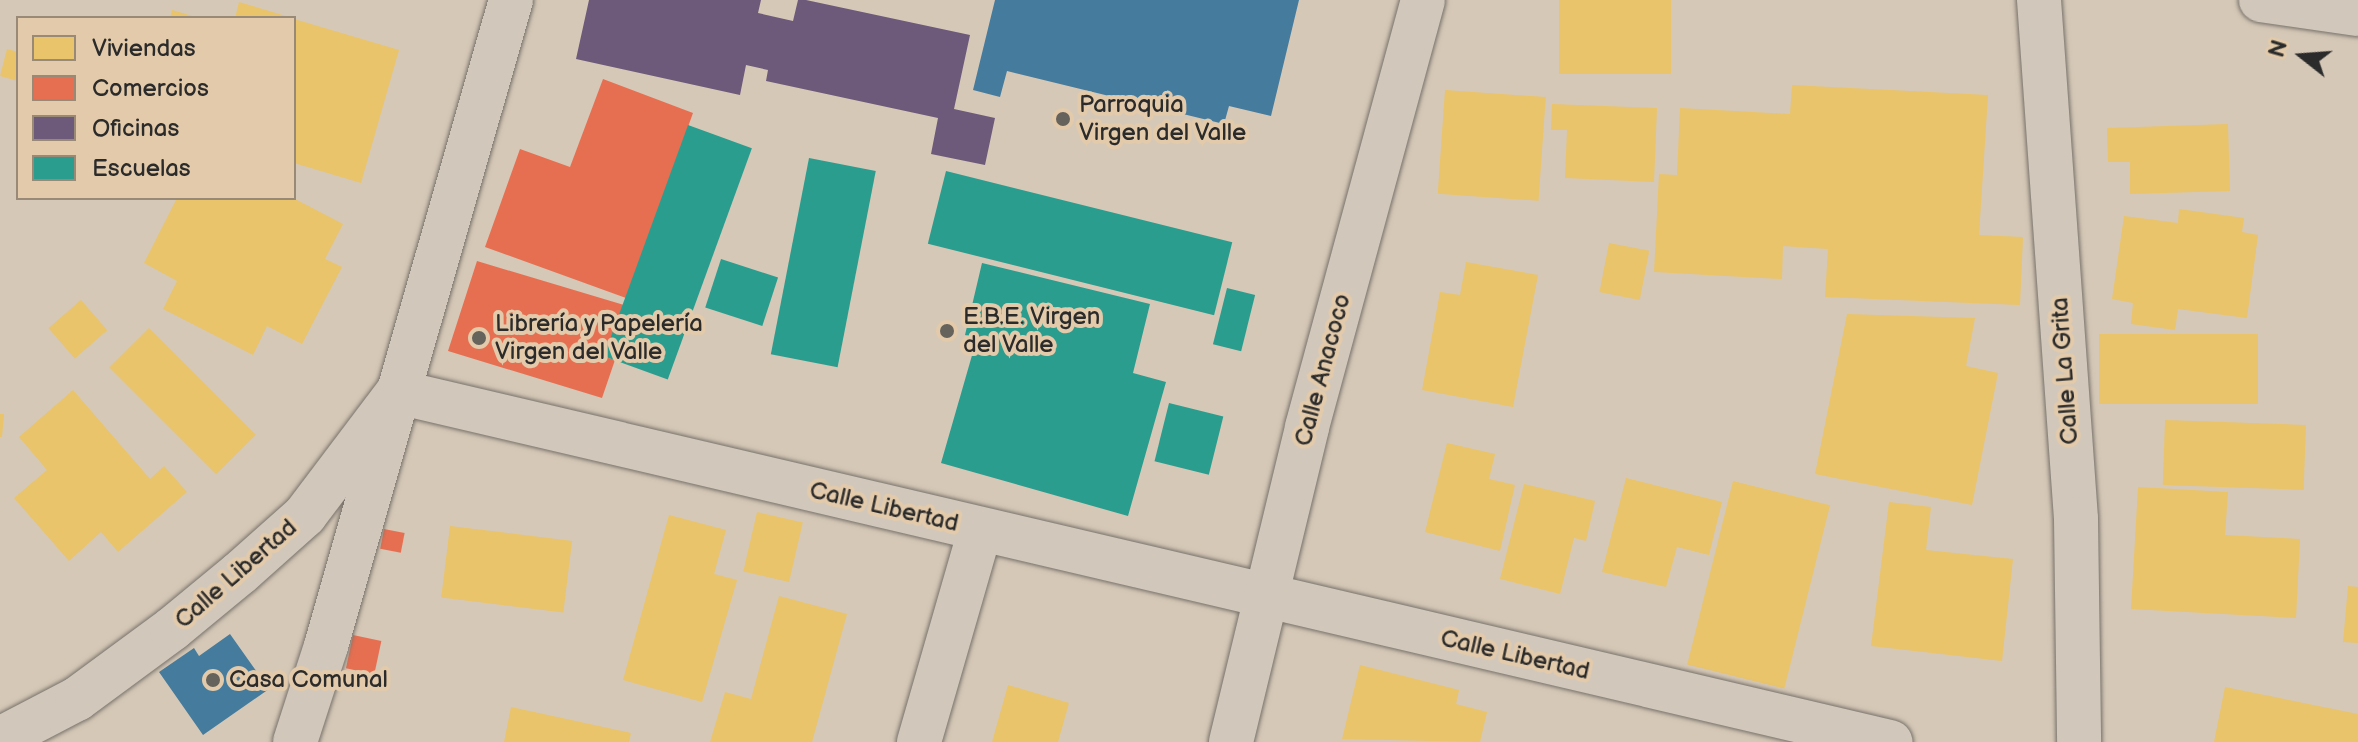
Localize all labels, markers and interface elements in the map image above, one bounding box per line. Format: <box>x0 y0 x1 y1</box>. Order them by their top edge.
legend <box>16 16 296 200</box>
north arrow <box>2262 16 2342 96</box>
text: Viviendas <box>92 34 196 63</box>
text: N <box>2263 37 2294 61</box>
text: Comercios <box>92 74 209 103</box>
place label: Parroquia Virgen del Valle <box>1079 91 1247 147</box>
marker: Parroquia Virgen del Valle <box>1054 110 1072 128</box>
text: Oficinas <box>92 114 179 143</box>
text: Escuelas <box>92 154 191 183</box>
street label: Calle Anacoco <box>1289 291 1357 449</box>
street label: Calle La Grita <box>2045 296 2085 446</box>
place label: E.B.E. Virgen del Valle <box>963 303 1101 359</box>
place label: Librería y Papelería Virgen del Valle <box>495 310 705 366</box>
marker: E.B.E. Virgen del Valle <box>938 322 956 340</box>
marker: Librería y Papelería Virgen del Valle <box>470 329 488 347</box>
street label: Calle Libertad <box>807 476 961 538</box>
street label: Calle Libertad <box>169 513 303 635</box>
street label: Calle Libertad <box>1438 624 1592 686</box>
place label: Casa Comunal <box>229 666 388 694</box>
marker: Casa Comunal <box>204 671 222 689</box>

